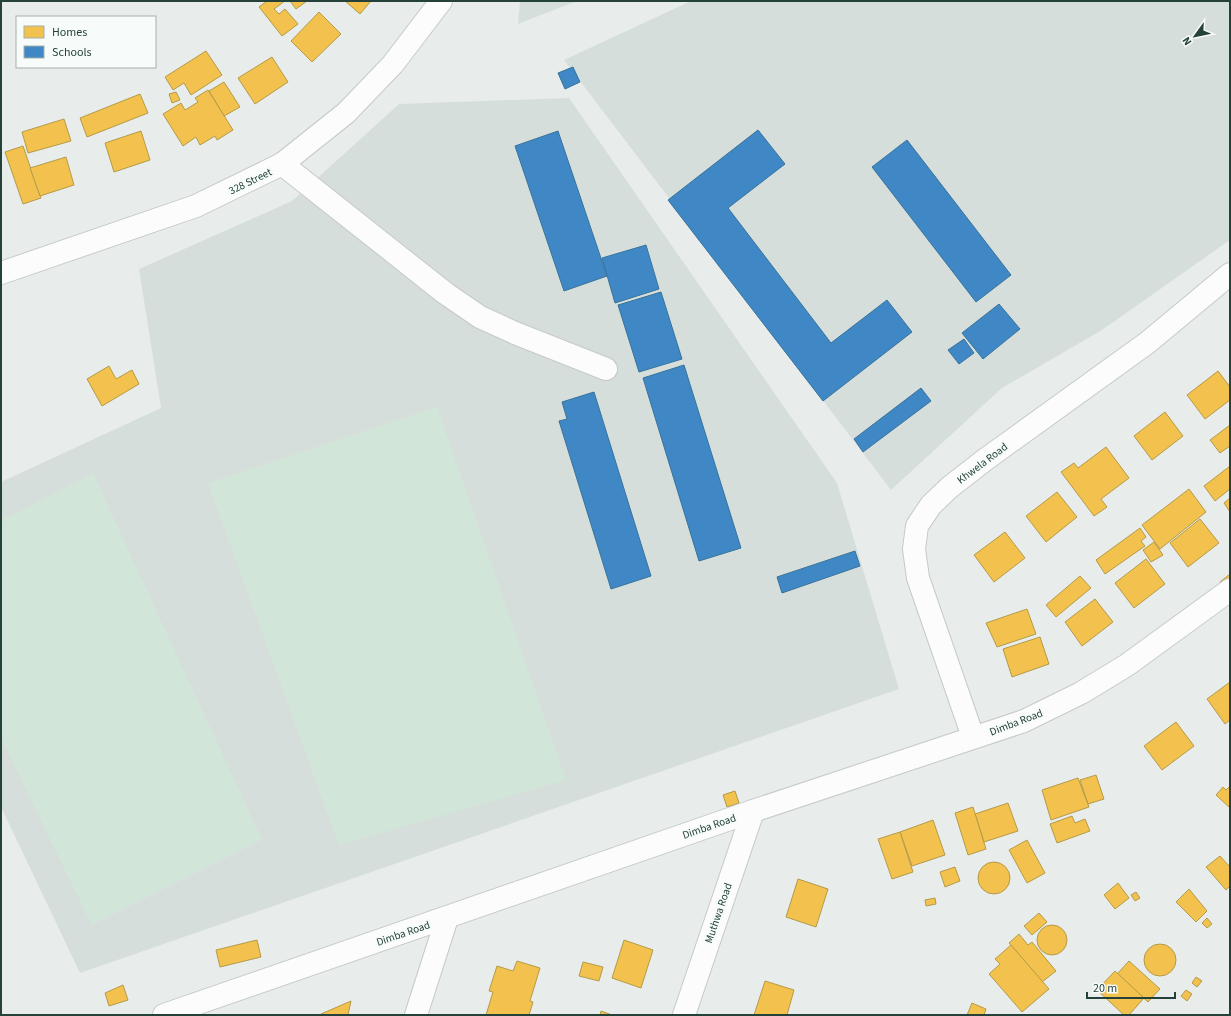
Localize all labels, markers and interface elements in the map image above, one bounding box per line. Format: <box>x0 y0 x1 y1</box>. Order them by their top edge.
legend <box>16 16 156 68</box>
north arrow <box>1175 16 1215 56</box>
text: Homes <box>52 24 87 41</box>
text: N <box>1179 34 1195 48</box>
text: Schools <box>52 44 92 61</box>
street label: 328 Street <box>226 164 274 198</box>
street label: Khwela Road <box>954 439 1011 487</box>
street label: Dimba Road <box>987 705 1045 739</box>
street label: Dimba Road <box>680 810 738 843</box>
street label: Muthwa Road <box>701 881 736 945</box>
street label: Dimba Road <box>374 917 432 950</box>
scale bar <box>1087 974 1175 1000</box>
text: 20 m <box>1093 980 1117 997</box>

